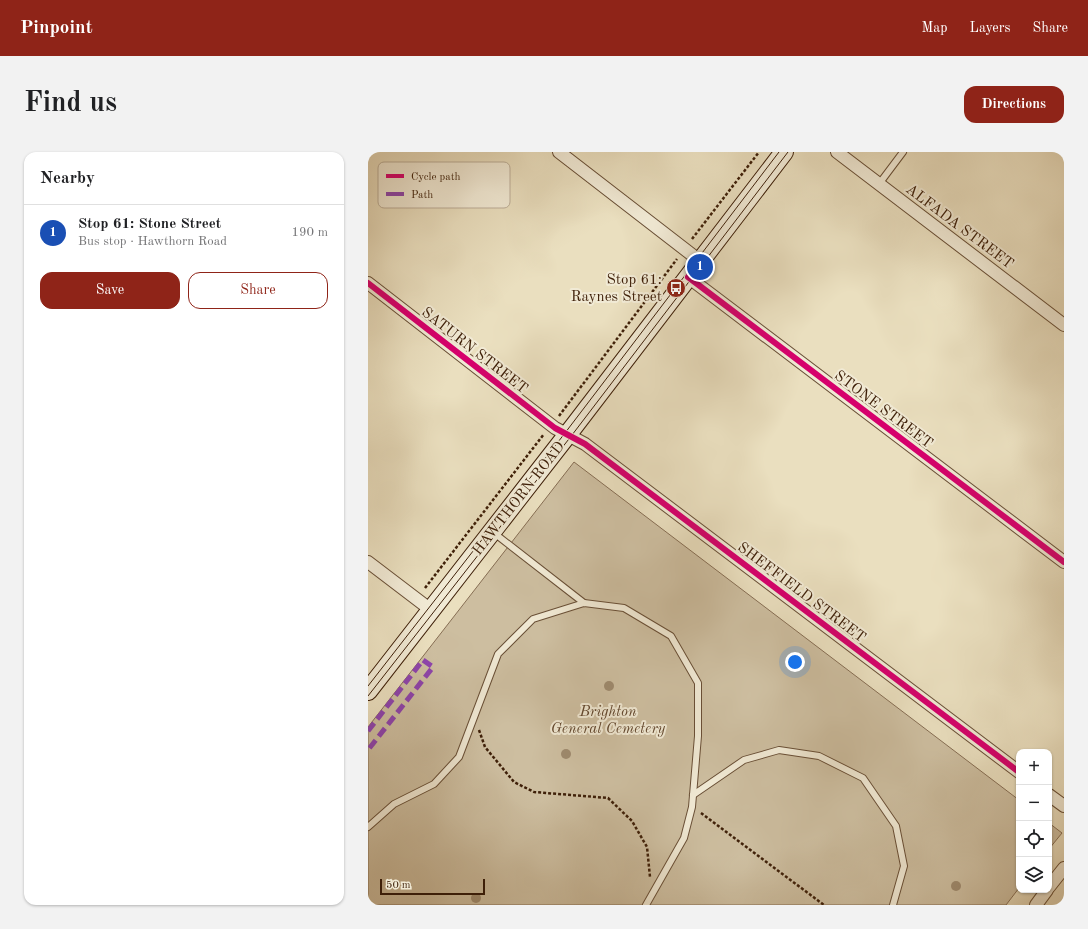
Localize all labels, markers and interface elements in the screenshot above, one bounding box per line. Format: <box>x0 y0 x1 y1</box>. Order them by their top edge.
text: Pinpoint <box>20 19 93 38</box>
text: Map <box>922 21 948 35</box>
text: Layers <box>970 21 1011 35</box>
text: Share <box>1033 21 1068 35</box>
button: Directions <box>964 86 1064 123</box>
text: Find us <box>24 90 117 118</box>
legend <box>378 162 510 208</box>
text: Nearby <box>40 170 95 187</box>
text: Cycle path <box>411 172 461 183</box>
street label: ALFADA STREET <box>903 182 1016 272</box>
text: Path <box>411 190 433 201</box>
text: Stop 61: Stone Street <box>78 217 221 232</box>
text: 1 <box>49 226 57 239</box>
text: 190 m <box>291 226 328 239</box>
text: Bus stop · Hawthorn Road <box>78 235 227 248</box>
pin: 1 <box>687 252 713 282</box>
button: Save <box>40 272 180 309</box>
button: Share <box>188 272 328 309</box>
place label: Stop 61: Raynes Street <box>571 273 662 305</box>
bus stop icon: Stop 61: Raynes Street <box>665 277 687 299</box>
street label: SATURN STREET <box>418 305 530 397</box>
street label: STONE STREET <box>831 368 935 452</box>
street label: HAWTHORN ROAD <box>470 439 568 559</box>
street label: SHEFFIELD STREET <box>734 540 868 646</box>
your location <box>785 652 805 672</box>
park label: Brighton General Cemetery <box>551 705 666 737</box>
map controls <box>1016 749 1052 893</box>
button: + <box>1016 749 1052 785</box>
button: − <box>1016 785 1052 821</box>
button: locate <box>1016 821 1052 857</box>
button: layers <box>1016 857 1052 893</box>
scale bar <box>380 877 485 896</box>
text: 50 m <box>386 880 411 891</box>

